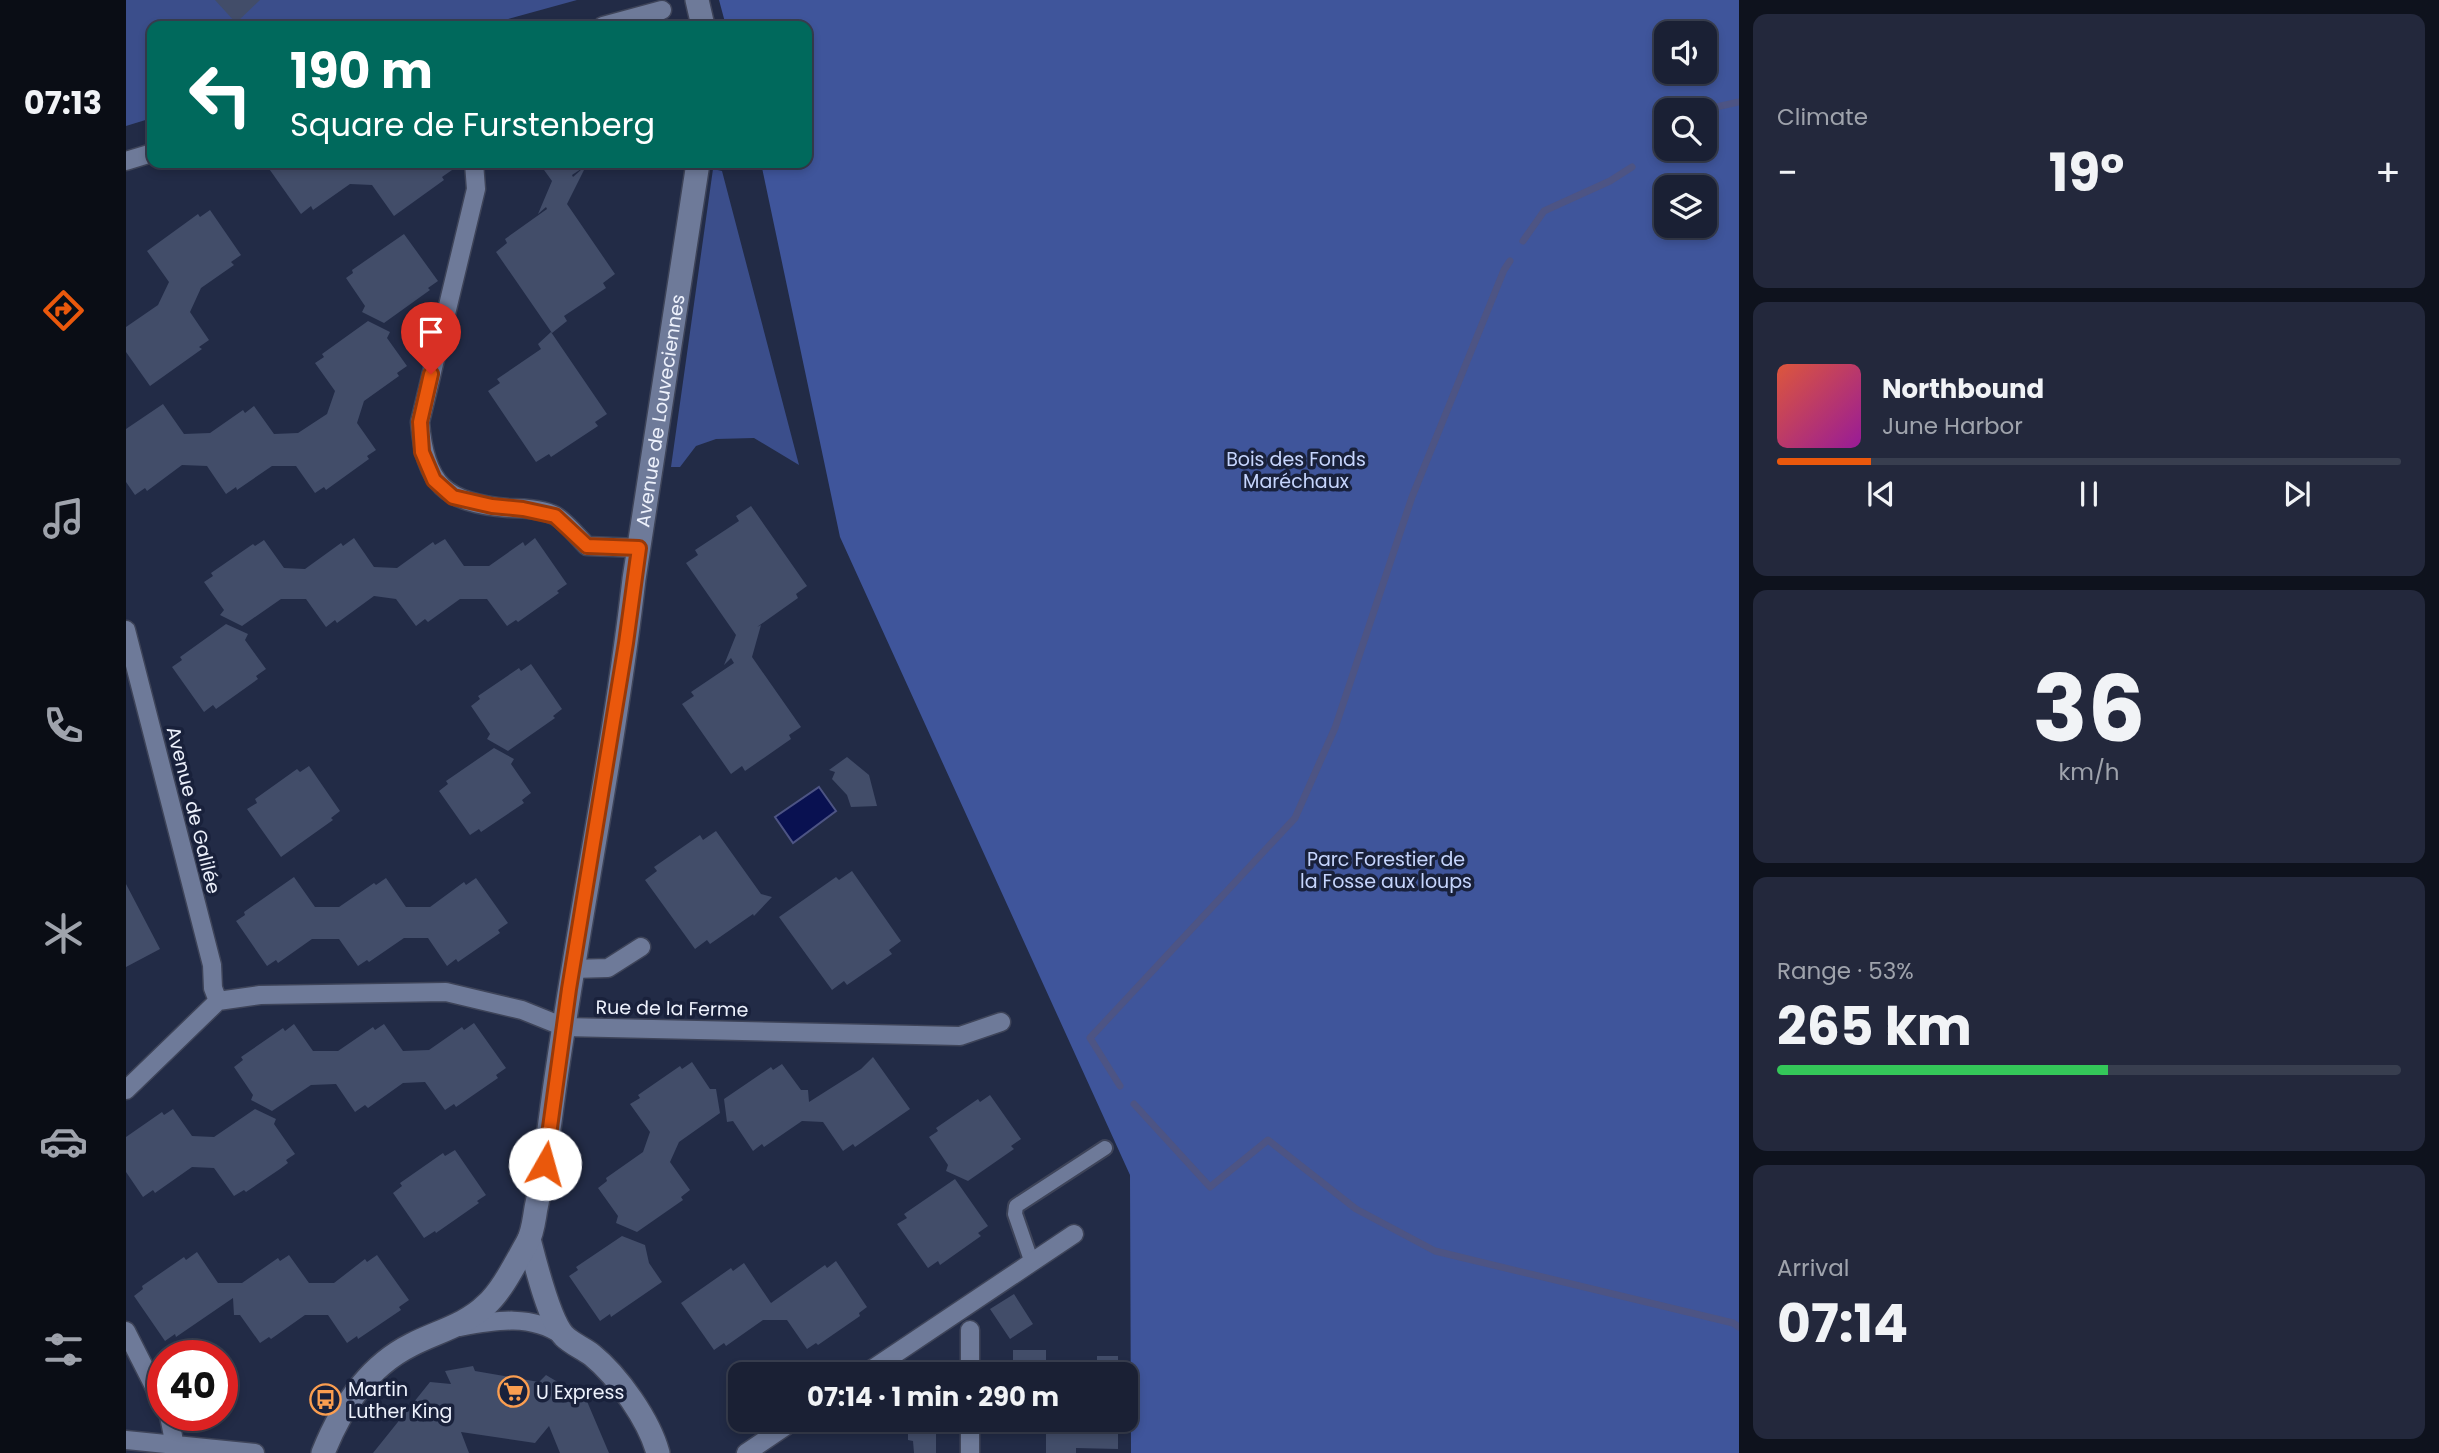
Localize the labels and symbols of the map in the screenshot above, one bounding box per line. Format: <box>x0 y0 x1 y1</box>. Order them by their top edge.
street label: Avenue de Louveciennes <box>629 292 692 529</box>
pin <box>401 302 461 374</box>
park label: Bois des Fonds Maréchaux <box>1226 446 1366 495</box>
street label: Avenue de Galilée <box>160 724 227 897</box>
park label: Parc Forestier de la Fosse aux loups <box>1300 846 1472 895</box>
street label: Rue de la Ferme <box>595 994 749 1023</box>
position arrow <box>508 1127 582 1201</box>
speed limit sign: 40 <box>147 1340 238 1431</box>
supermarket icon: U Express <box>496 1375 530 1409</box>
place label: Martin Luther King <box>348 1376 452 1425</box>
place label: U Express <box>536 1379 624 1406</box>
bus stop icon: Martin Luther King <box>308 1383 342 1417</box>

